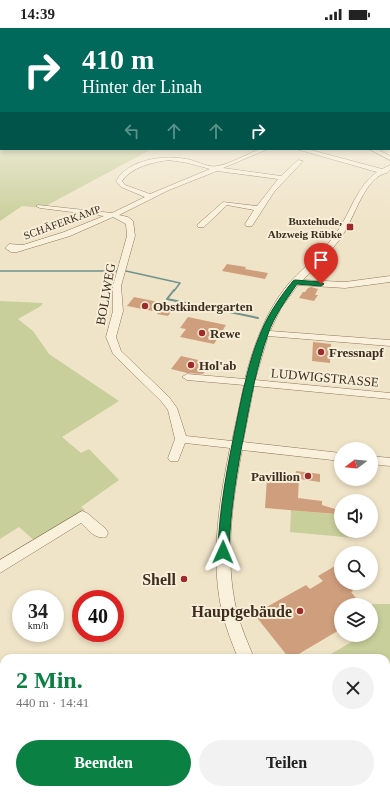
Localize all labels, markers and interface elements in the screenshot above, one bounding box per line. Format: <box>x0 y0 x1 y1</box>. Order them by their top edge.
text: 14:39 <box>20 6 55 22</box>
icon: right <box>16 44 68 96</box>
text: 410 m <box>82 44 154 75</box>
text: Hinter der Linah <box>82 77 202 97</box>
icon: left <box>121 120 143 142</box>
icon: ahead <box>163 120 185 142</box>
icon: ahead <box>205 120 227 142</box>
icon: right <box>247 120 269 142</box>
street label: SCHÄFERKAMP <box>22 202 102 242</box>
place label: Buxtehude, Abzweig Rübke <box>268 215 342 240</box>
marker: Buxtehude, Abzweig Rübke <box>345 222 355 232</box>
pin <box>304 243 338 284</box>
icon: arrive <box>310 249 332 271</box>
street label: BOLLWEG <box>93 262 118 326</box>
place label: Obstkindergarten <box>153 299 253 314</box>
marker: Obstkindergarten <box>140 301 150 311</box>
place label: Rewe <box>210 326 241 341</box>
marker: Rewe <box>197 328 207 338</box>
place label: Fressnapf <box>329 345 384 360</box>
marker: Fressnapf <box>316 347 326 357</box>
place label: Hol'ab <box>199 358 237 373</box>
marker: Hol'ab <box>186 360 196 370</box>
street label: LUDWIGSTRASSE <box>270 365 380 390</box>
north arrow <box>334 442 378 486</box>
map controls <box>334 442 378 642</box>
place label: Pavillion <box>251 469 301 484</box>
marker: Pavillion <box>303 471 313 481</box>
button: sound <box>334 494 378 538</box>
position arrow <box>202 531 244 573</box>
button: search <box>334 546 378 590</box>
place label: Shell <box>142 571 177 588</box>
marker: Shell <box>179 574 189 584</box>
speed limit sign: 40 <box>72 590 124 642</box>
button: layers <box>334 598 378 642</box>
text: 34 <box>28 600 48 622</box>
place label: Hauptgebäude <box>192 603 292 621</box>
marker: Hauptgebäude <box>295 606 305 616</box>
text: km/h <box>28 620 48 631</box>
text: 2 Min. <box>16 667 83 693</box>
button: close <box>332 667 374 709</box>
text: 440 m · 14:41 <box>16 695 89 710</box>
button: Beenden <box>16 740 191 786</box>
button: Teilen <box>199 740 374 786</box>

